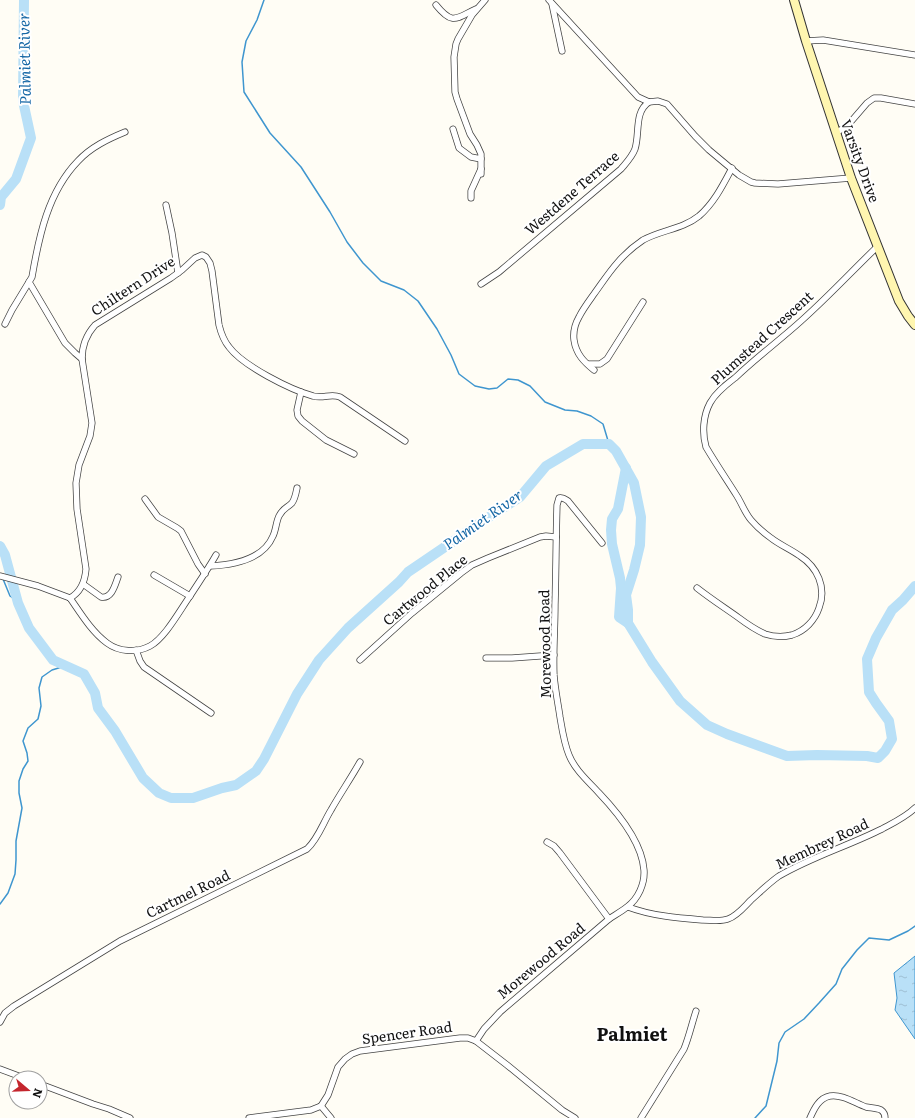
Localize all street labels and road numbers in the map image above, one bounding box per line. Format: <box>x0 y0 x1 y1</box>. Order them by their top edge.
street label: Varsity Drive <box>837 116 885 205</box>
street label: Westdene Terrace <box>520 146 623 239</box>
street label: Chiltern Drive <box>87 251 178 320</box>
street label: Plumstead Crescent <box>706 286 817 389</box>
street label: Cartwood Place <box>378 549 471 630</box>
street label: Morewood Road <box>533 589 555 699</box>
street label: Membrey Road <box>772 813 872 873</box>
street label: Cartmel Road <box>142 864 233 922</box>
street label: Morewood Road <box>492 917 589 1003</box>
street label: Spencer Road <box>361 1016 454 1048</box>

